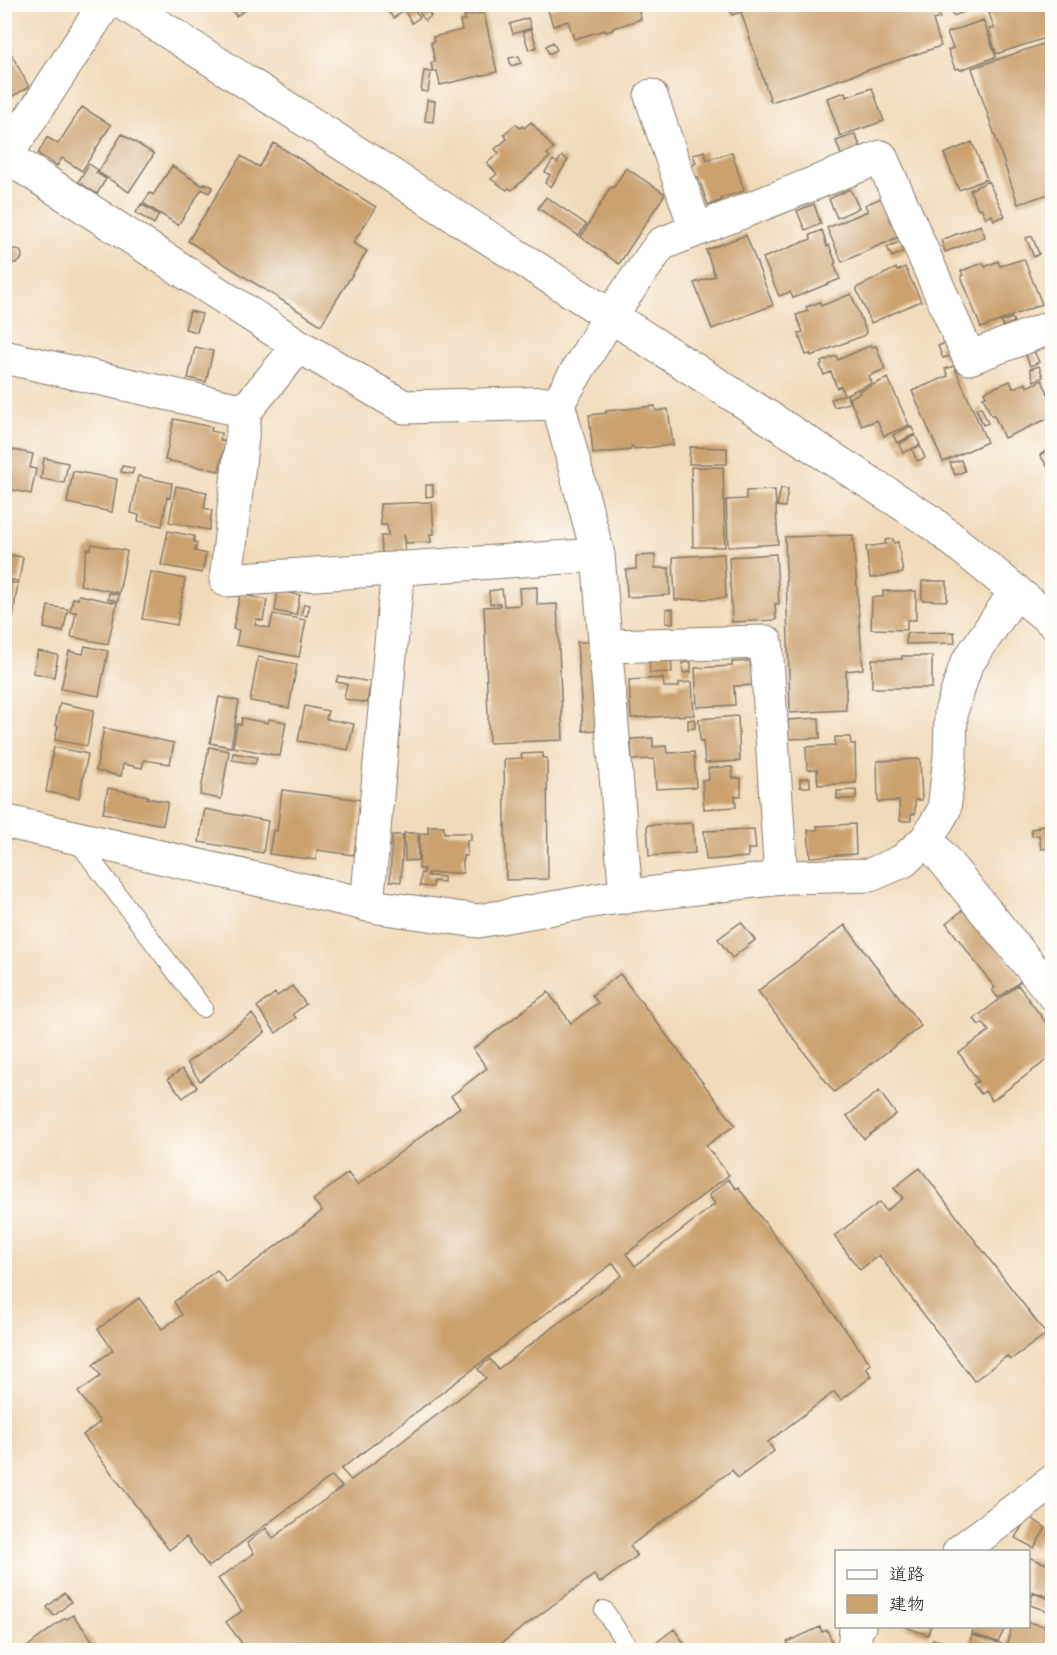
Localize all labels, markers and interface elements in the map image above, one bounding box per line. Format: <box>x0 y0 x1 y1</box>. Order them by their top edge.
legend <box>835 1550 1030 1628</box>
text: 道路 <box>889 1563 925 1585</box>
text: 建物 <box>889 1593 925 1615</box>

